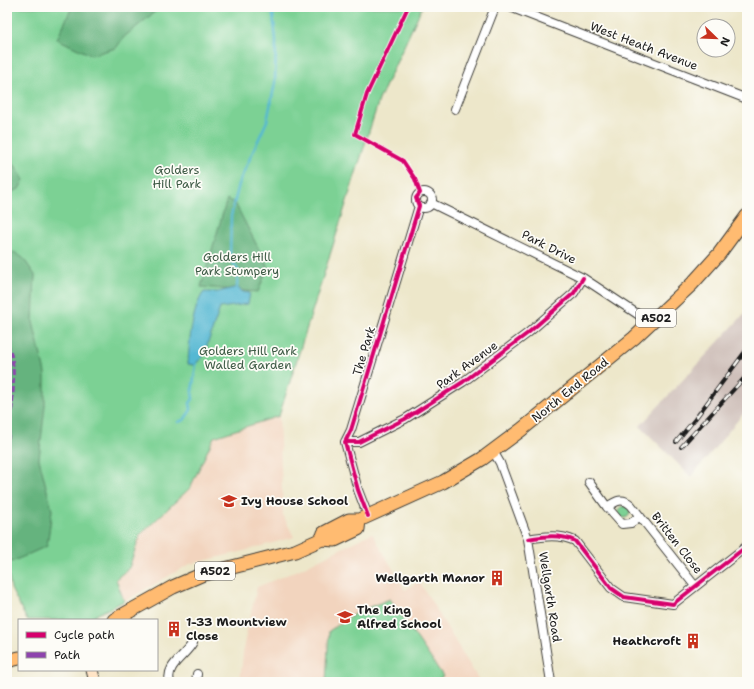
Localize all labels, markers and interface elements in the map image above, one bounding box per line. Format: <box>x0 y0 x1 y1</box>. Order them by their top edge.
street label: West Heath Avenue <box>588 18 700 74</box>
north arrow <box>696 18 736 58</box>
text: N <box>716 35 733 49</box>
park label: Golders Hill Park <box>152 162 202 192</box>
street label: Park Drive <box>519 226 579 268</box>
park label: Golders Hill Park Stumpery <box>195 249 279 279</box>
road number: A502 <box>636 309 676 327</box>
street label: The Park <box>349 324 379 378</box>
street label: Park Avenue <box>433 337 501 393</box>
park label: Golders Hill Park Walled Garden <box>199 343 297 373</box>
street label: North End Road <box>528 354 612 426</box>
school or university icon: Ivy House School <box>220 492 238 510</box>
place label: Ivy House School <box>241 493 348 509</box>
street label: Britten Close <box>648 509 706 577</box>
street label: Wellgarth Road <box>535 551 565 644</box>
road number: A502 <box>195 562 235 580</box>
building icon: Wellgarth Manor <box>488 569 506 587</box>
place label: Wellgarth Manor <box>375 570 486 586</box>
place label: The King Alfred School <box>357 602 441 632</box>
school or university icon: The King Alfred School <box>336 608 354 626</box>
place label: 1-33 Mountview Close <box>186 614 287 644</box>
legend <box>18 619 158 671</box>
building icon: 1-33 Mountview Close <box>165 620 183 638</box>
text: Cycle path <box>54 627 115 643</box>
building icon: Heathcroft <box>684 632 702 650</box>
place label: Heathcroft <box>612 633 681 649</box>
text: Path <box>54 647 80 663</box>

